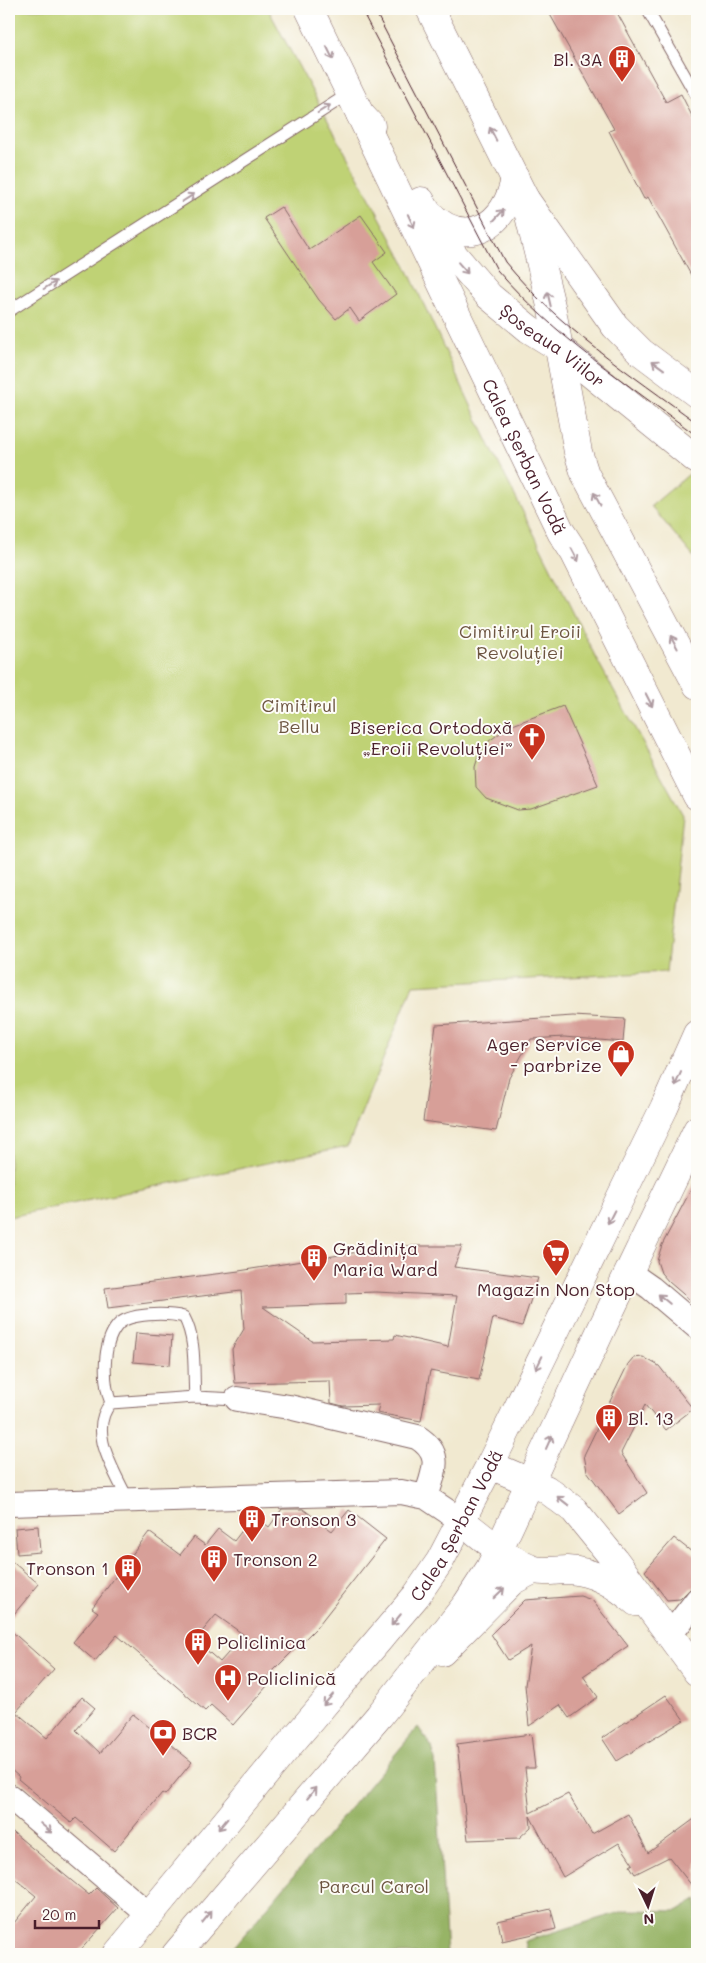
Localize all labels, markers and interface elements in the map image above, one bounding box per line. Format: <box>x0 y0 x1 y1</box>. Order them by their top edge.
building icon: Bl. 3A <box>607 44 637 83</box>
one-way arrow <box>325 45 335 60</box>
place label: Bl. 3A <box>553 47 603 71</box>
one-way arrow <box>316 104 330 114</box>
one-way arrow <box>488 127 497 142</box>
one-way arrow <box>180 193 194 203</box>
one-way arrow <box>493 209 505 222</box>
one-way arrow <box>407 213 416 228</box>
one-way arrow <box>457 261 469 274</box>
one-way arrow <box>43 279 57 290</box>
one-way arrow <box>544 292 553 308</box>
street label: Șoseaua Viilor <box>495 298 610 393</box>
one-way arrow <box>652 359 665 370</box>
street label: Calea Șerban Vodă <box>477 374 572 538</box>
one-way arrow <box>592 492 601 507</box>
one-way arrow <box>571 547 580 562</box>
park label: Cimitirul Eroii Revoluției <box>459 619 581 664</box>
one-way arrow <box>669 635 678 650</box>
one-way arrow <box>645 692 654 707</box>
park label: Cimitirul Bellu <box>261 693 337 738</box>
place label: Biserica Ortodoxă „Eroii Revoluției” <box>350 715 513 760</box>
church icon: Biserica Ortodoxă „Eroii Revoluției” <box>517 722 547 761</box>
place label: Ager Service - parbrize <box>486 1032 602 1077</box>
shop icon: Ager Service - parbrize <box>606 1039 636 1078</box>
one-way arrow <box>672 1071 682 1086</box>
one-way arrow <box>605 1209 615 1224</box>
place label: Grădinița Maria Ward <box>333 1236 438 1281</box>
supermarket icon: Magazin Non Stop <box>541 1238 571 1277</box>
building icon: Grădinița Maria Ward <box>299 1243 329 1282</box>
place label: Magazin Non Stop <box>477 1277 635 1301</box>
one-way arrow <box>657 1293 670 1304</box>
one-way arrow <box>534 1355 544 1370</box>
building icon: Bl. 13 <box>594 1403 624 1442</box>
place label: Bl. 13 <box>628 1406 673 1430</box>
one-way arrow <box>545 1435 555 1450</box>
street label: Calea Șerban Vodă <box>404 1445 508 1606</box>
one-way arrow <box>557 1496 570 1507</box>
building icon: Tronson 3 <box>237 1504 267 1543</box>
place label: Tronson 3 <box>271 1507 356 1531</box>
building icon: Tronson 2 <box>199 1544 229 1583</box>
place label: Tronson 2 <box>233 1547 318 1571</box>
building icon: Tronson 1 <box>113 1553 143 1592</box>
place label: Tronson 1 <box>26 1556 109 1580</box>
one-way arrow <box>493 1587 506 1599</box>
one-way arrow <box>391 1613 402 1626</box>
building icon: Policlinica <box>183 1627 213 1666</box>
place label: Policlinica <box>217 1630 307 1654</box>
hospital icon: Policlinică <box>213 1663 243 1702</box>
place label: Policlinică <box>247 1666 337 1690</box>
one-way arrow <box>322 1693 334 1706</box>
bank icon: BCR <box>148 1718 178 1757</box>
place label: BCR <box>182 1721 218 1745</box>
one-way arrow <box>306 1786 317 1799</box>
one-way arrow <box>218 1817 229 1830</box>
one-way arrow <box>39 1822 52 1833</box>
park label: Parcul Carol <box>319 1874 429 1898</box>
north arrow <box>624 1880 674 1930</box>
scale bar <box>35 1898 99 1930</box>
text: 20 m <box>42 1904 76 1924</box>
text: N <box>643 1910 655 1929</box>
one-way arrow <box>201 1911 212 1924</box>

